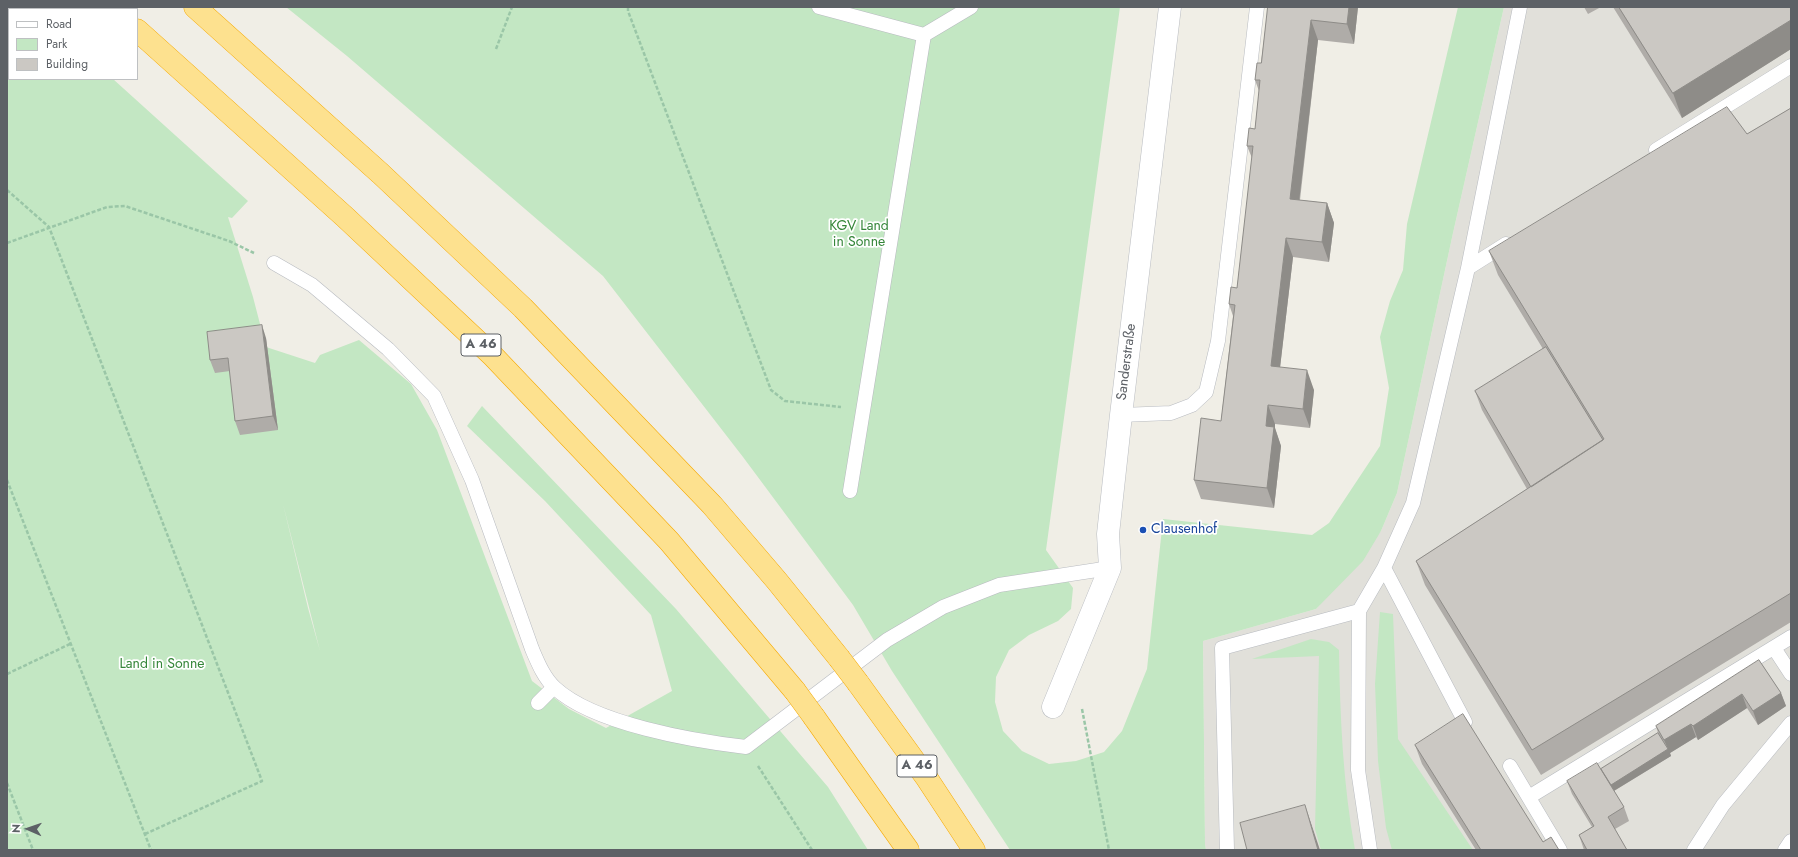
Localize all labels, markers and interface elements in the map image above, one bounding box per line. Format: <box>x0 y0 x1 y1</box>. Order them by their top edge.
legend <box>8 8 138 80</box>
text: Road <box>46 15 72 33</box>
text: Park <box>46 35 67 53</box>
text: Building <box>46 55 88 73</box>
park label: KGV Land in Sonne <box>829 219 889 252</box>
street label: Sanderstraße <box>1114 323 1140 401</box>
road number: A 46 <box>461 334 501 356</box>
place label: Clausenhof <box>1151 522 1217 538</box>
marker: Clausenhof <box>1138 525 1148 535</box>
park label: Land in Sonne <box>120 657 204 673</box>
road number: A 46 <box>897 755 937 777</box>
north arrow <box>8 809 48 849</box>
text: N <box>8 824 24 833</box>

